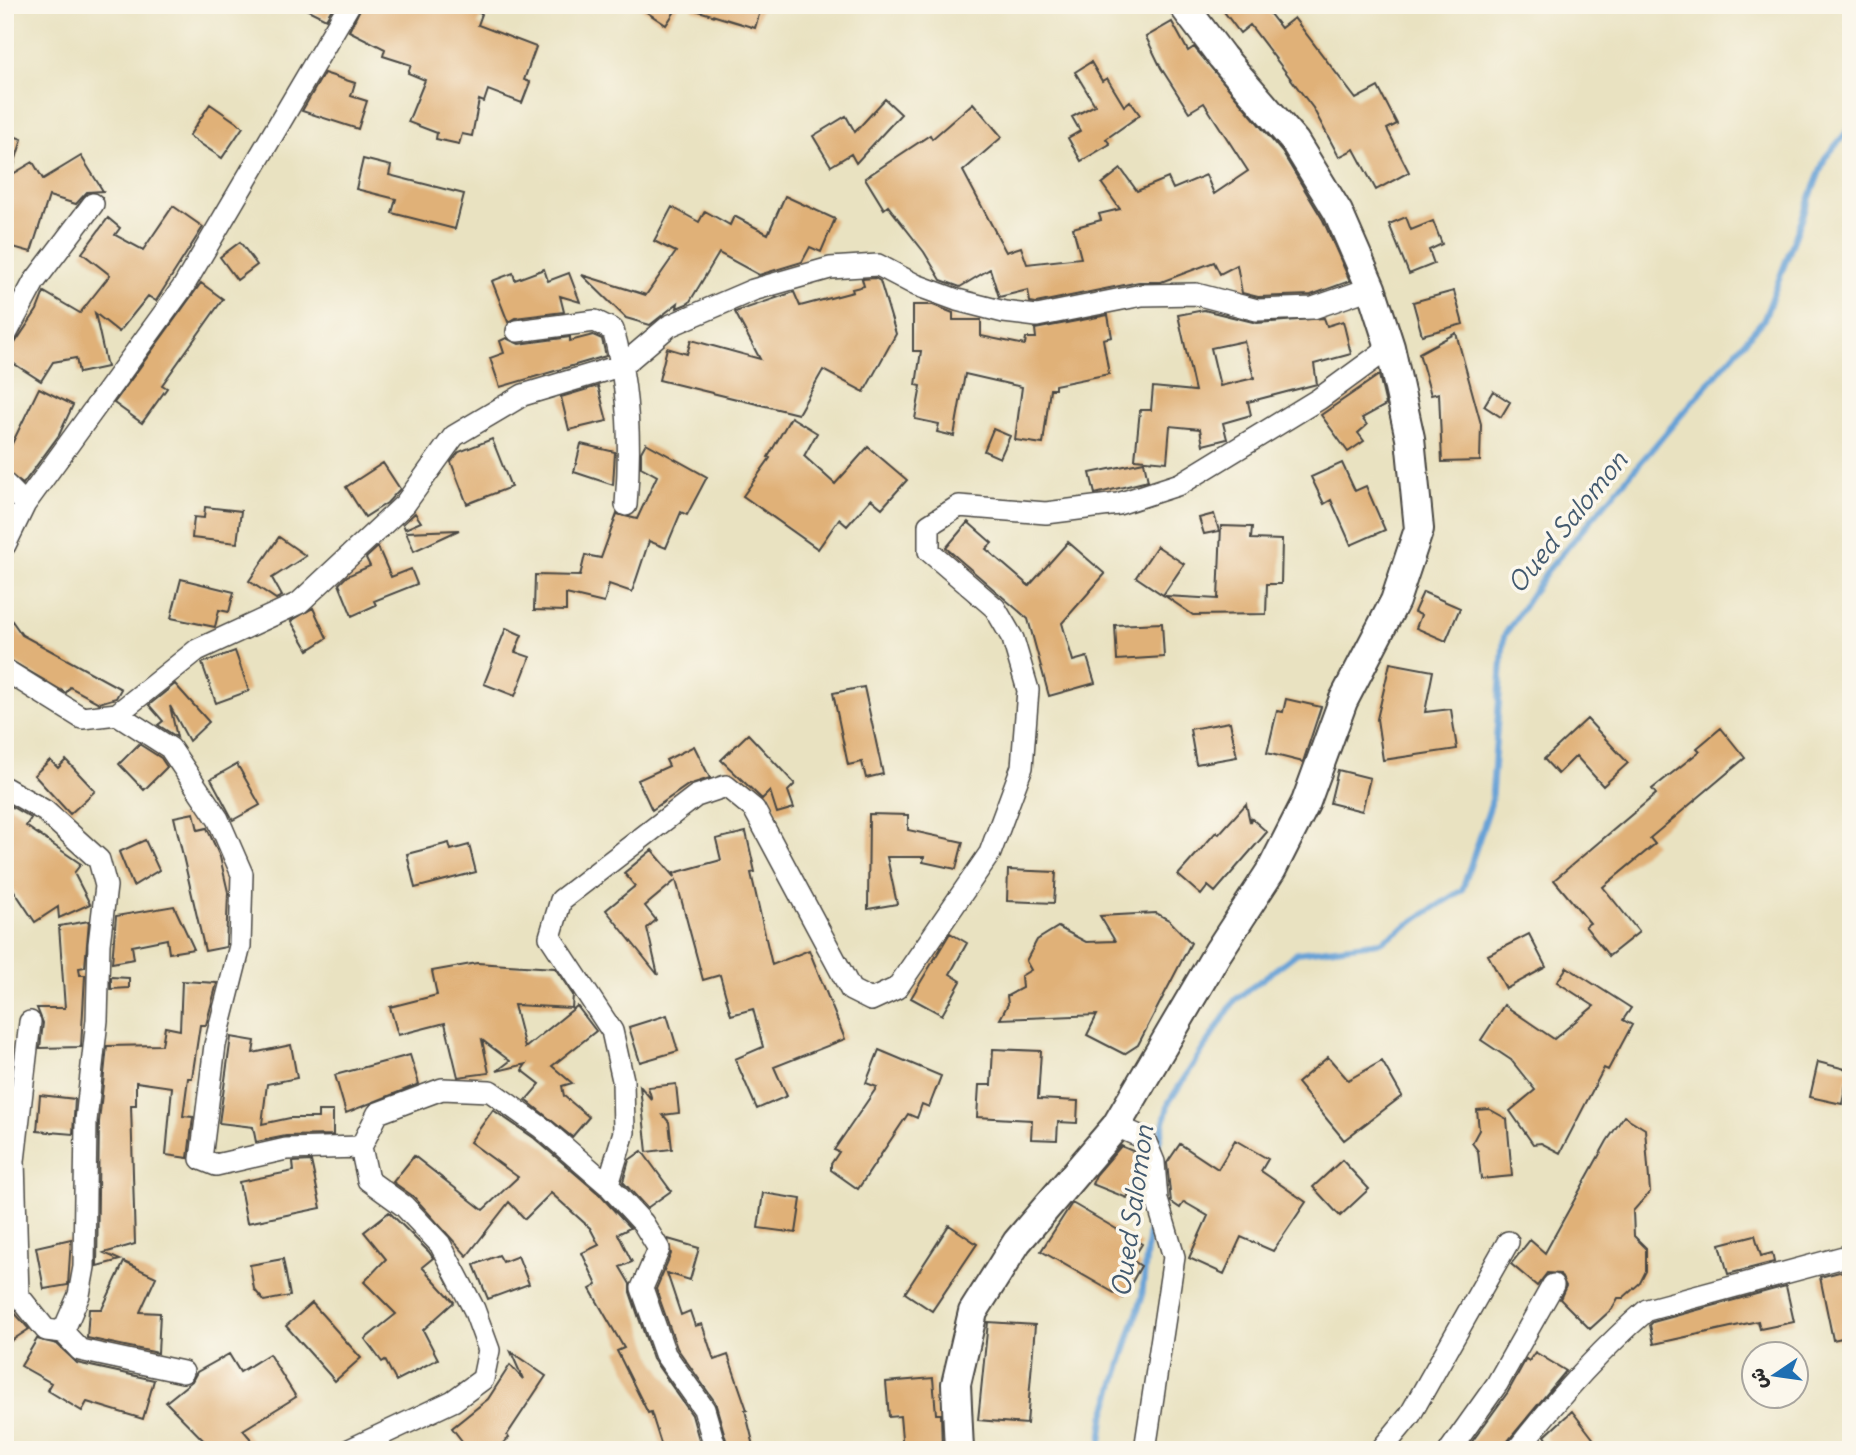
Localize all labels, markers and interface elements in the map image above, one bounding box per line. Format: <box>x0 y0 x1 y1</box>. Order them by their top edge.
water label: Oued Salomon <box>1500 444 1635 600</box>
water label: Oued Salomon <box>1104 1122 1161 1299</box>
north arrow <box>1741 1340 1811 1410</box>
text: ش <box>1744 1366 1772 1392</box>

